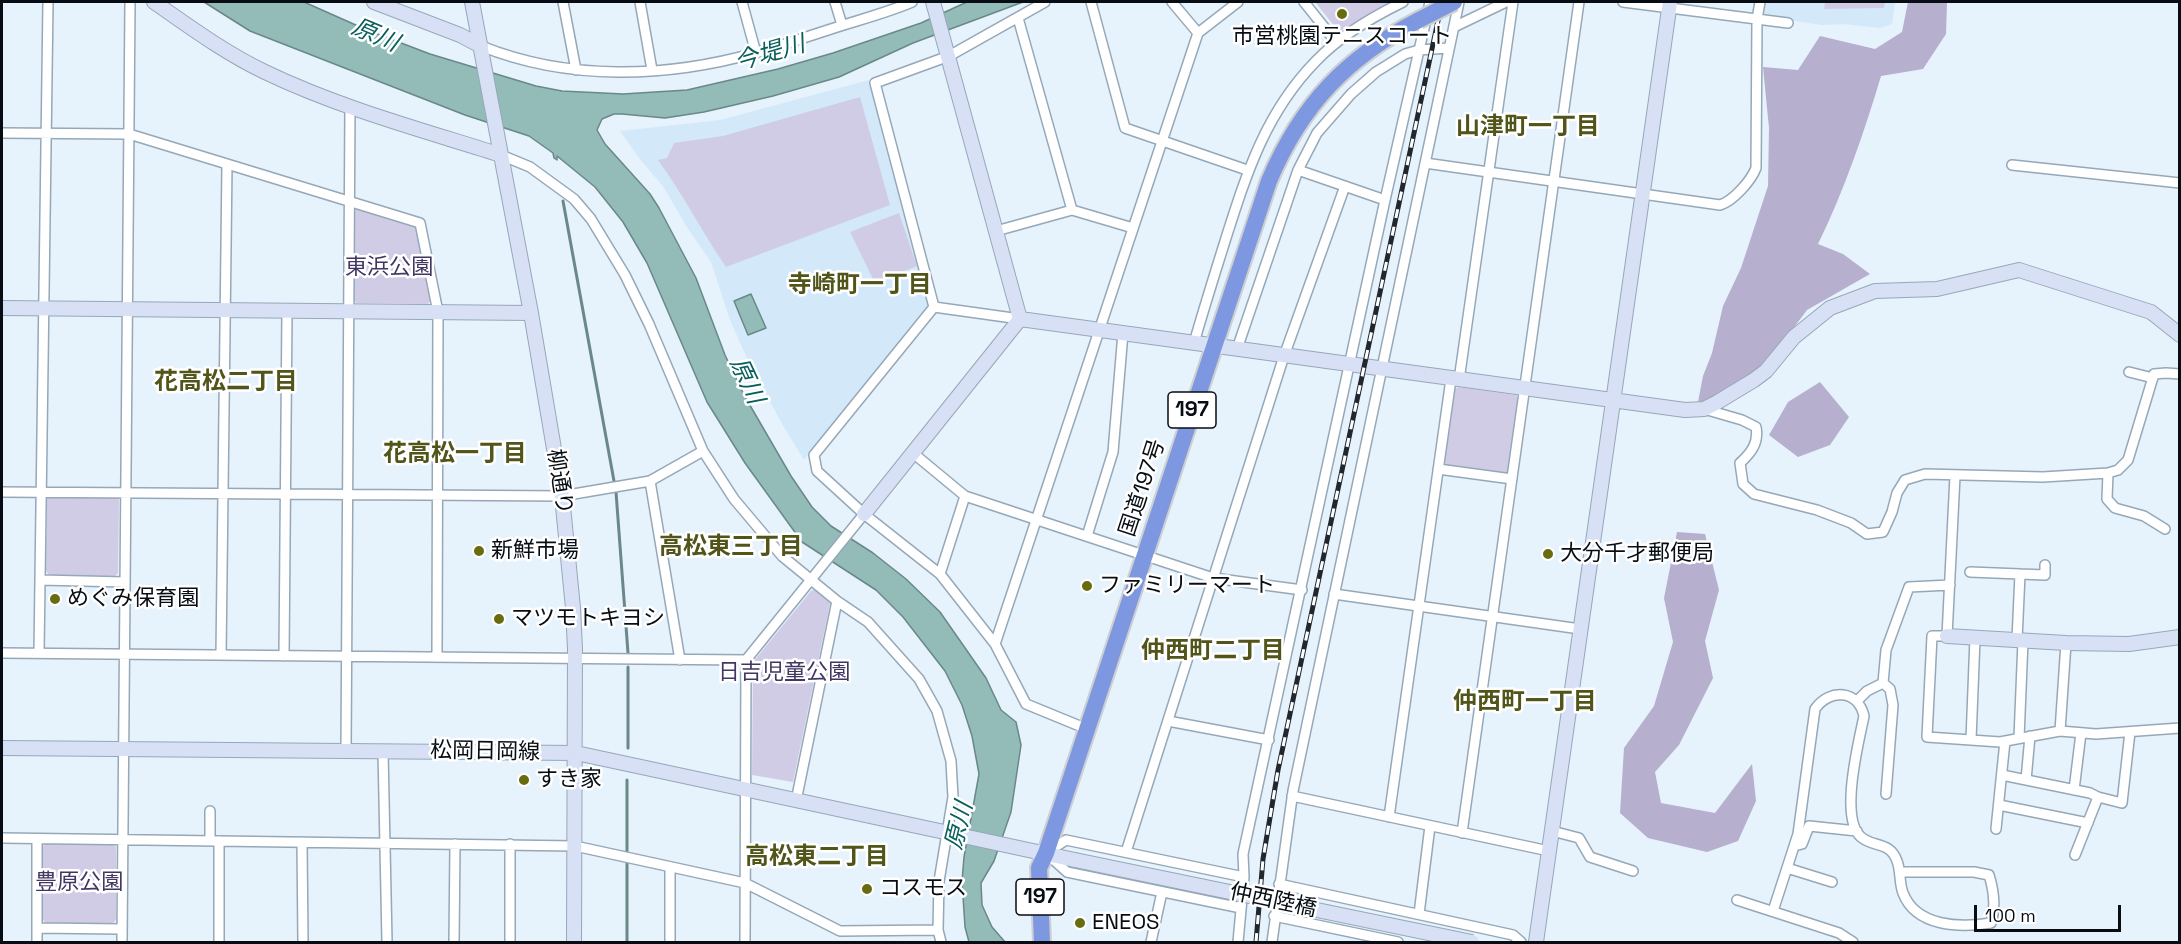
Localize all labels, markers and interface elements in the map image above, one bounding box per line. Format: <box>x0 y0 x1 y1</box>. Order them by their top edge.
marker: 市営桃園テニスコート <box>1335 7 1349 21</box>
water label: 原川 <box>347 13 403 59</box>
place label: 市営桃園テニスコート <box>1232 24 1452 50</box>
water label: 今堤川 <box>731 30 809 78</box>
district label: 山津町一丁目 <box>1456 113 1600 141</box>
park label: 東浜公園 <box>345 255 433 281</box>
district label: 寺崎町一丁目 <box>788 271 932 299</box>
water label: 原川 <box>723 353 769 409</box>
district label: 花高松二丁目 <box>154 368 298 396</box>
road number: 197 <box>1168 392 1216 428</box>
street label: 国道197号 <box>1115 436 1171 540</box>
district label: 花高松一丁目 <box>383 440 527 468</box>
street label: 柳通り <box>541 447 577 517</box>
district label: 高松東三丁目 <box>659 533 803 561</box>
place label: 新鮮市場 <box>491 538 579 564</box>
place label: 大分千才郵便局 <box>1560 541 1714 567</box>
marker: 新鮮市場 <box>472 544 486 558</box>
marker: 大分千才郵便局 <box>1541 547 1555 561</box>
place label: ファミリーマート <box>1099 573 1275 599</box>
marker: ファミリーマート <box>1080 579 1094 593</box>
place label: めぐみ保育園 <box>67 586 199 612</box>
marker: めぐみ保育園 <box>48 592 62 606</box>
place label: マツモトキヨシ <box>511 606 665 632</box>
marker: マツモトキヨシ <box>492 612 506 626</box>
district label: 仲西町二丁目 <box>1141 637 1285 665</box>
park label: 日吉児童公園 <box>718 660 850 686</box>
district label: 仲西町一丁目 <box>1453 688 1597 716</box>
street label: 松岡日岡線 <box>430 738 540 766</box>
place label: すき家 <box>536 767 602 793</box>
marker: すき家 <box>517 773 531 787</box>
water label: 原川 <box>940 799 980 853</box>
district label: 高松東二丁目 <box>745 843 889 871</box>
park label: 豊原公園 <box>35 870 123 896</box>
place label: コスモス <box>879 876 967 902</box>
road number: 197 <box>1016 879 1064 915</box>
street label: 仲西陸橋 <box>1227 879 1319 923</box>
marker: コスモス <box>860 882 874 896</box>
scale bar <box>1977 893 2124 931</box>
text: 100 m <box>1985 904 2036 927</box>
place label: ENEOS <box>1092 910 1160 936</box>
marker: ENEOS <box>1073 916 1087 930</box>

